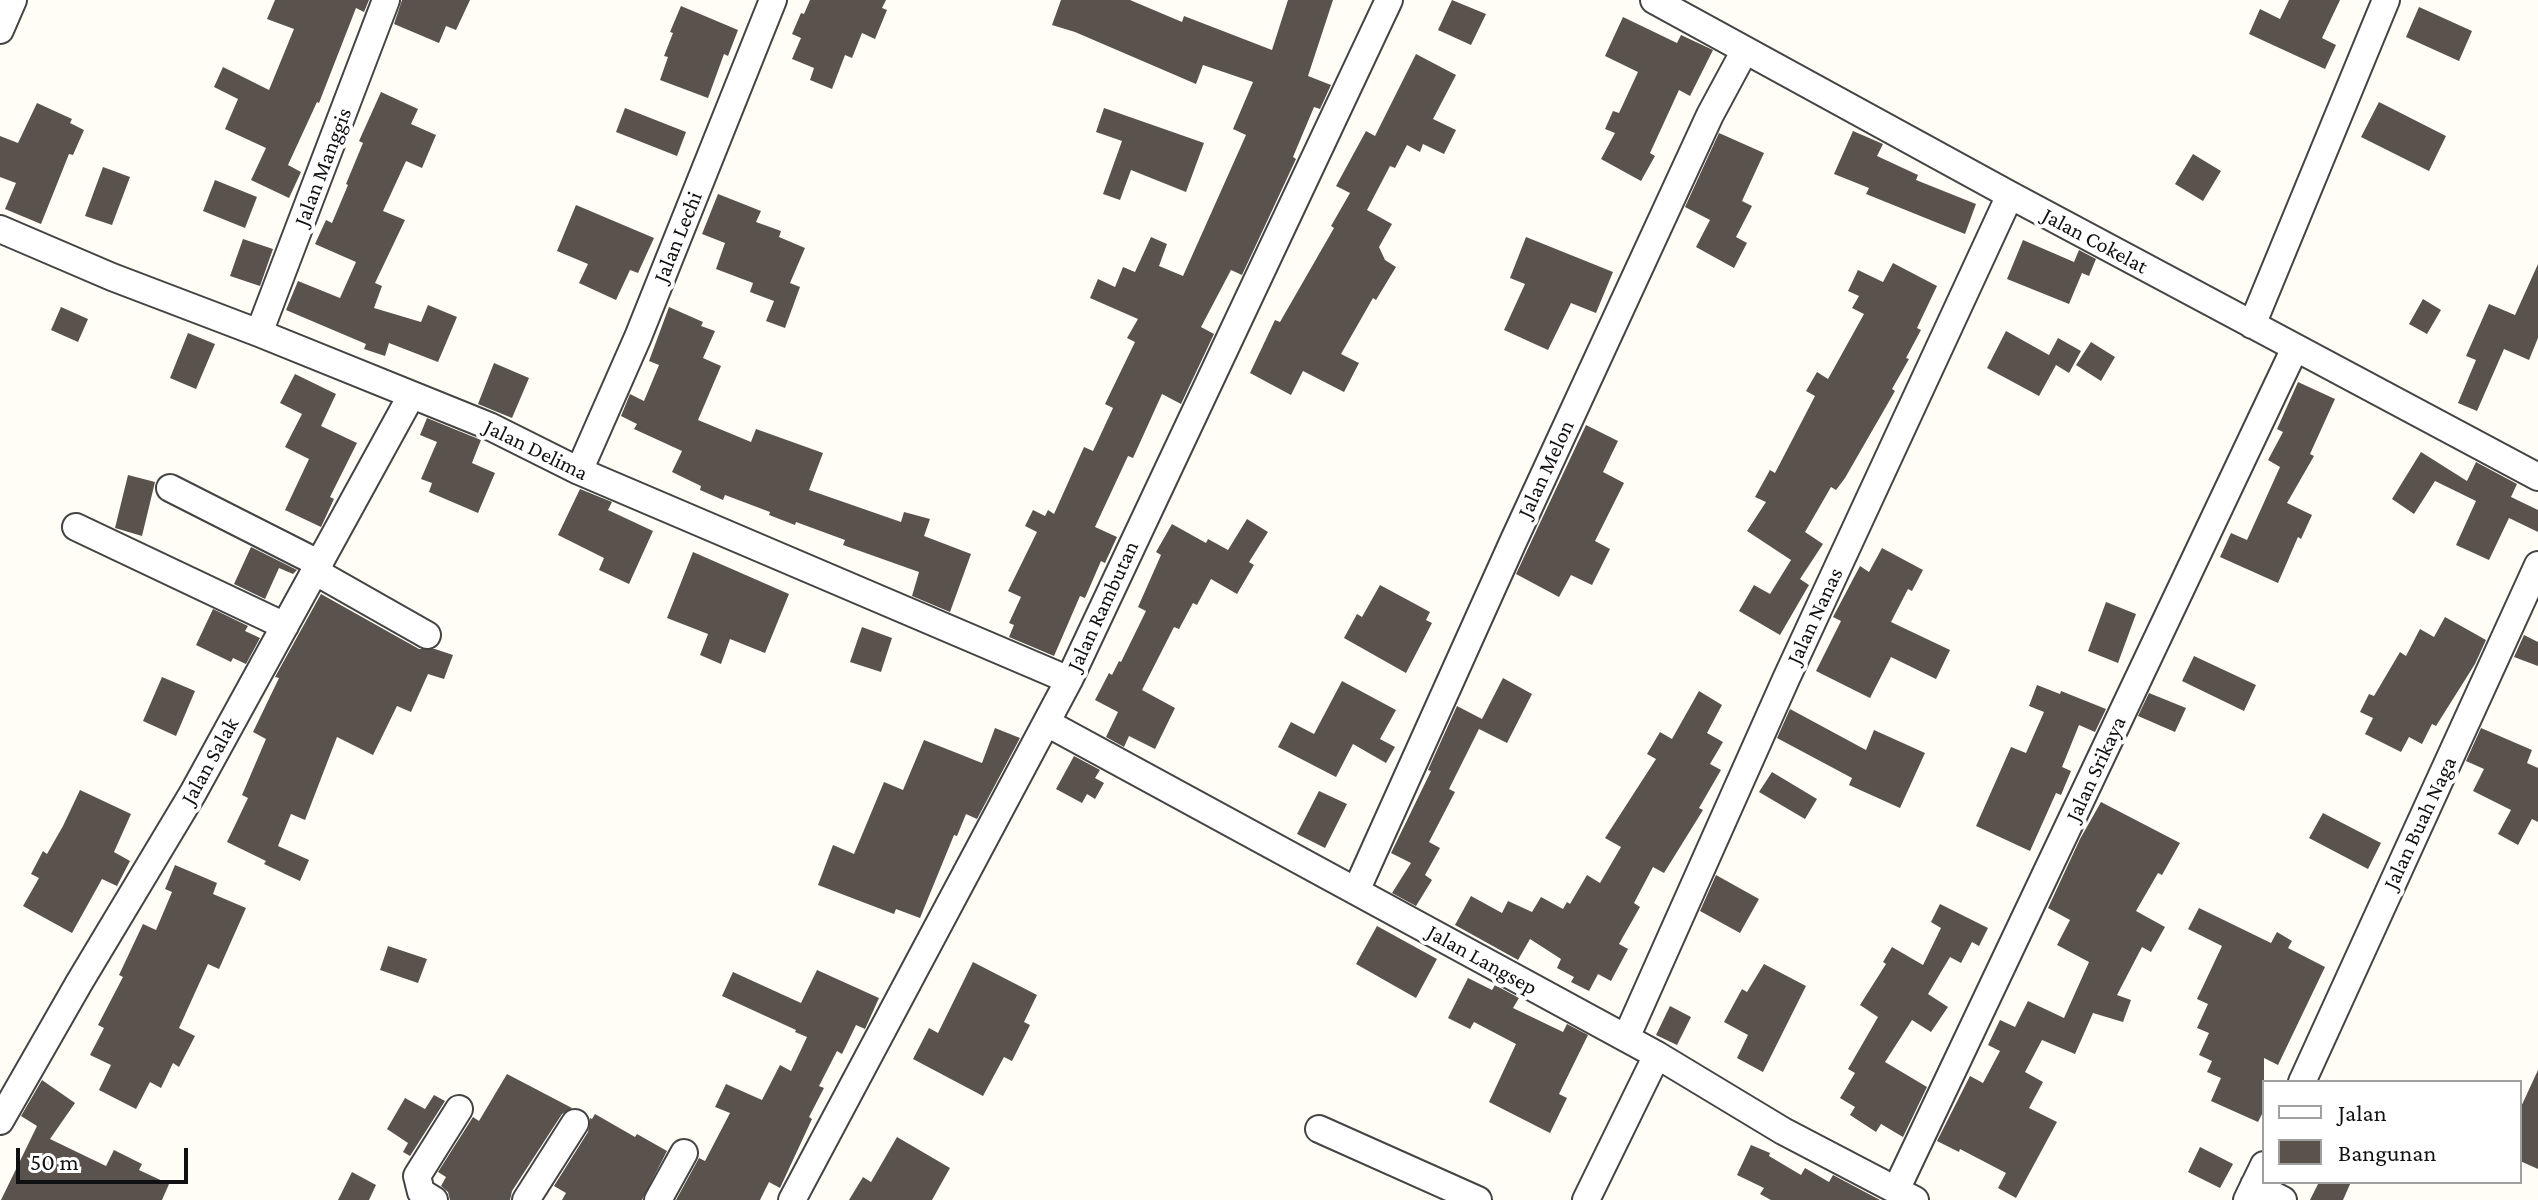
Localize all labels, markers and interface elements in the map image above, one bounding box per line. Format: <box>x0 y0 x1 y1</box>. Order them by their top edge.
street label: Jalan Manggis <box>288 104 358 230</box>
street label: Jalan Lechi <box>648 188 708 286</box>
street label: Jalan Cokelat <box>2038 202 2152 280</box>
street label: Jalan Delima <box>480 414 592 486</box>
street label: Jalan Melon <box>1512 416 1580 522</box>
street label: Jalan Rambutan <box>1061 537 1145 675</box>
street label: Jalan Nanas <box>1781 563 1849 669</box>
street label: Jalan Srikaya <box>2060 712 2132 826</box>
street label: Jalan Salak <box>175 713 245 809</box>
street label: Jalan Buah Naga <box>2378 752 2462 894</box>
street label: Jalan Langsep <box>1422 919 1542 1001</box>
legend <box>2262 1080 2522 1184</box>
text: Jalan <box>2338 1099 2387 1126</box>
scale bar <box>20 1132 192 1182</box>
text: Bangunan <box>2338 1139 2436 1166</box>
text: 50 m <box>30 1148 79 1175</box>

